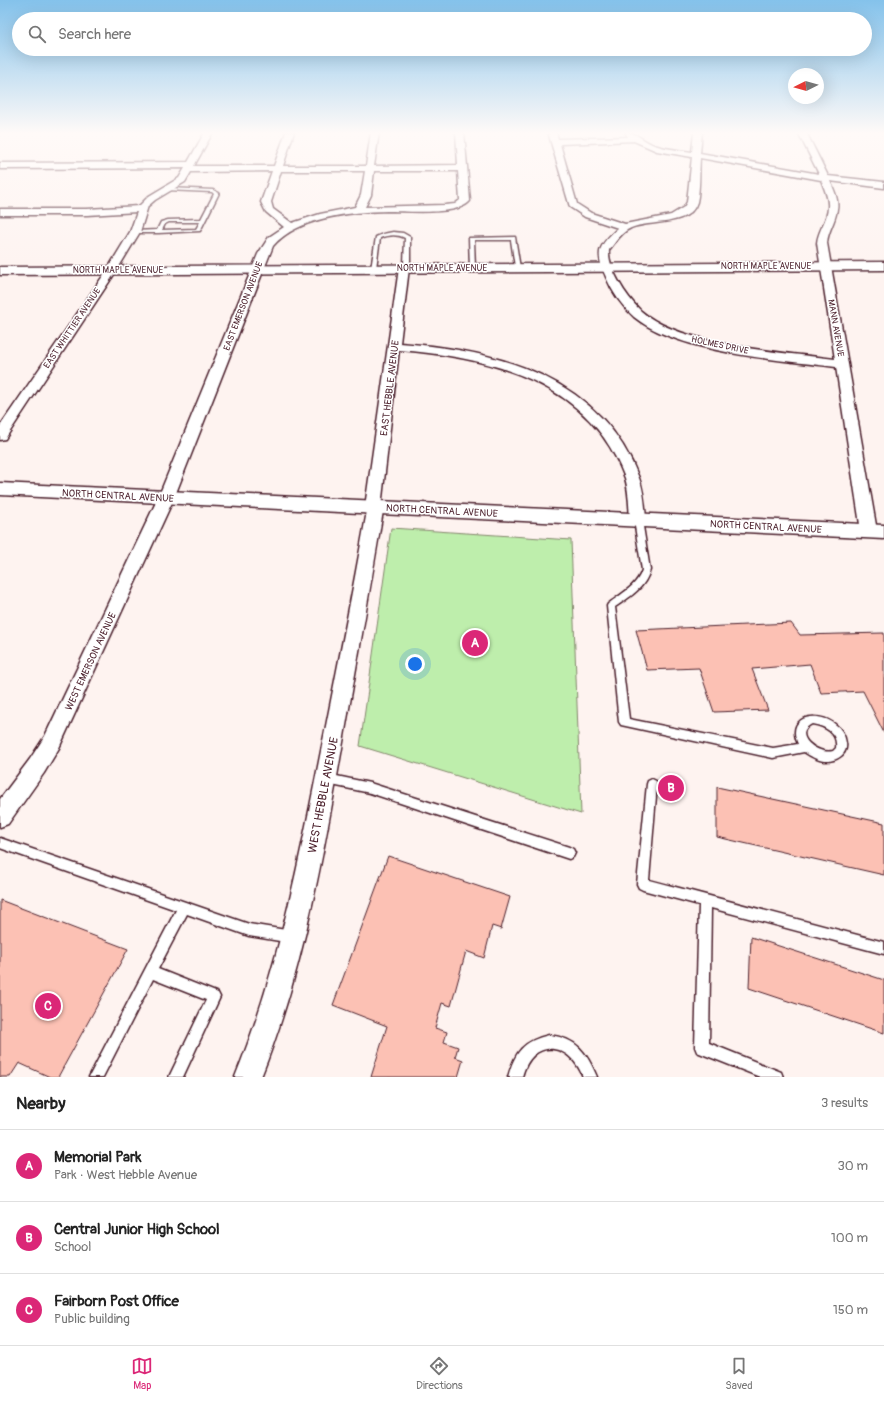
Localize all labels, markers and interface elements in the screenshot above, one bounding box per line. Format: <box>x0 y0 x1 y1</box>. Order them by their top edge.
search box <box>12 12 872 56</box>
icon: search <box>26 23 48 45</box>
text: Search here <box>58 25 131 44</box>
north arrow <box>788 68 824 104</box>
street label: EAST EMERSON AVENUE <box>221 260 266 352</box>
street label: NORTH MAPLE AVENUE <box>721 261 811 272</box>
street label: NORTH MAPLE AVENUE <box>397 263 487 274</box>
street label: NORTH MAPLE AVENUE <box>73 265 163 276</box>
street label: EAST WHITTIER AVENUE <box>41 286 104 371</box>
street label: MANN AVENUE <box>825 299 846 358</box>
street label: HOLMES DRIVE <box>690 334 750 357</box>
street label: EAST HEBBLE AVENUE <box>378 340 402 437</box>
street label: NORTH CENTRAL AVENUE <box>62 487 174 505</box>
street label: NORTH CENTRAL AVENUE <box>386 502 498 520</box>
street label: NORTH CENTRAL AVENUE <box>710 518 822 536</box>
street label: WEST EMERSON AVENUE <box>63 610 119 712</box>
pin: A <box>462 628 488 658</box>
your location <box>405 654 425 674</box>
street label: WEST HEBBLE AVENUE <box>305 736 342 854</box>
pin: B <box>658 773 684 803</box>
pin: C <box>35 991 61 1021</box>
text: Nearby <box>16 1093 65 1114</box>
text: 3 results <box>821 1095 868 1111</box>
text: Memorial Park <box>54 1148 142 1167</box>
text: A <box>25 1158 33 1174</box>
text: 30 m <box>838 1158 868 1174</box>
text: Park · West Hebble Avenue <box>54 1167 197 1183</box>
text: Central Junior High School <box>54 1220 220 1239</box>
text: B <box>25 1230 33 1246</box>
text: 100 m <box>831 1230 868 1246</box>
text: School <box>54 1239 91 1255</box>
text: Fairborn Post Office <box>54 1292 179 1311</box>
text: C <box>25 1302 33 1318</box>
text: 150 m <box>833 1302 868 1318</box>
text: Public building <box>54 1311 130 1327</box>
tab: Map <box>131 1355 153 1392</box>
tab: Directions <box>416 1355 463 1392</box>
tab: Saved <box>725 1355 753 1392</box>

